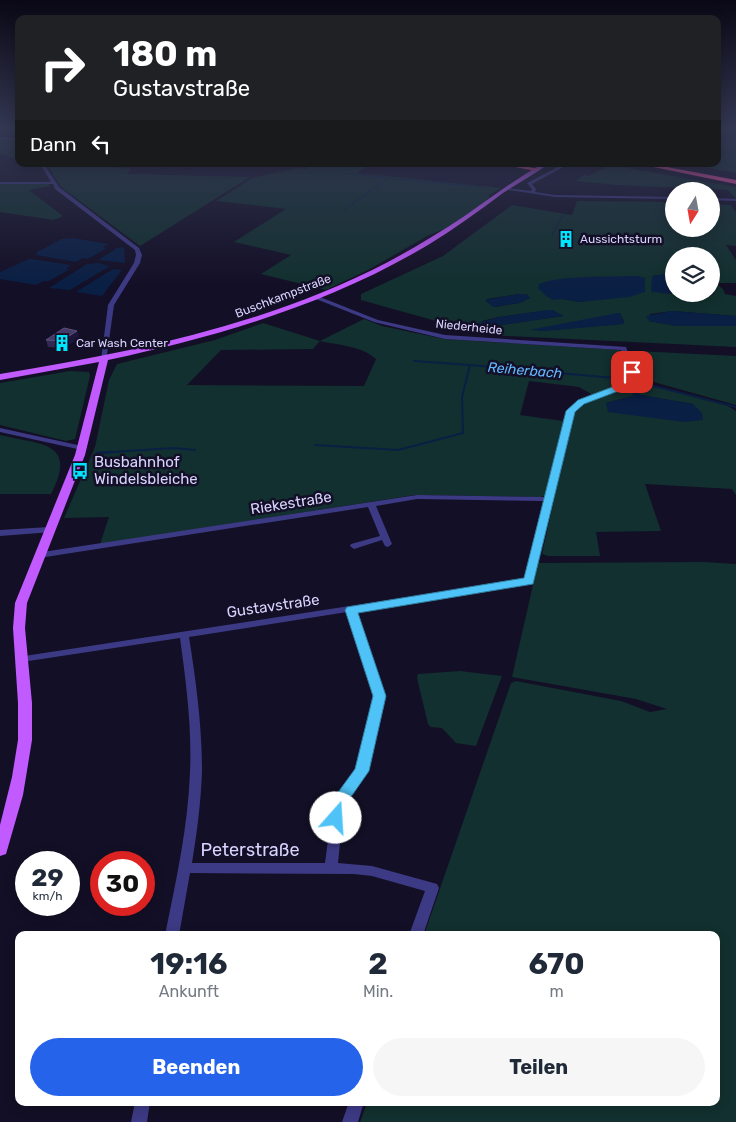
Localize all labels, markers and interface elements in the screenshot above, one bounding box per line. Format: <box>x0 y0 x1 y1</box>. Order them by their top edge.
text: 180 m <box>113 33 217 75</box>
icon: right <box>30 35 95 100</box>
text: Gustavstraße <box>113 75 250 102</box>
icon: left <box>87 130 115 158</box>
text: Dann <box>30 133 77 156</box>
north arrow <box>665 182 720 238</box>
map controls <box>665 182 720 302</box>
building icon: Aussichtsturm <box>556 229 576 249</box>
place label: Aussichtsturm <box>580 232 662 246</box>
button: layers <box>665 247 720 302</box>
street label: Buschkampstraße <box>233 271 333 321</box>
street label: Niederheide <box>435 317 503 338</box>
building icon: Car Wash Center <box>52 333 72 353</box>
place label: Car Wash Center <box>76 336 168 350</box>
pin <box>611 351 653 393</box>
icon: arrive <box>618 358 646 386</box>
water label: Reiherbach <box>487 359 563 382</box>
place label: Busbahnhof Windelsbleiche <box>94 453 198 488</box>
bus stop icon: Busbahnhof Windelsbleiche <box>70 461 90 481</box>
street label: Riekestraße <box>249 488 333 518</box>
street label: Gustavstraße <box>225 591 321 621</box>
position arrow <box>309 791 361 843</box>
street label: Peterstraße <box>201 839 299 861</box>
speed limit sign: 30 <box>90 851 155 916</box>
text: 29 <box>31 863 64 892</box>
text: km/h <box>33 889 62 903</box>
text: 19:16 <box>150 946 228 982</box>
text: 2 <box>368 946 388 982</box>
text: 670 <box>529 946 585 982</box>
text: Ankunft <box>159 982 219 1001</box>
text: Min. <box>363 982 393 1001</box>
text: m <box>549 982 564 1001</box>
button: Beenden <box>30 1038 363 1096</box>
button: Teilen <box>373 1038 705 1096</box>

